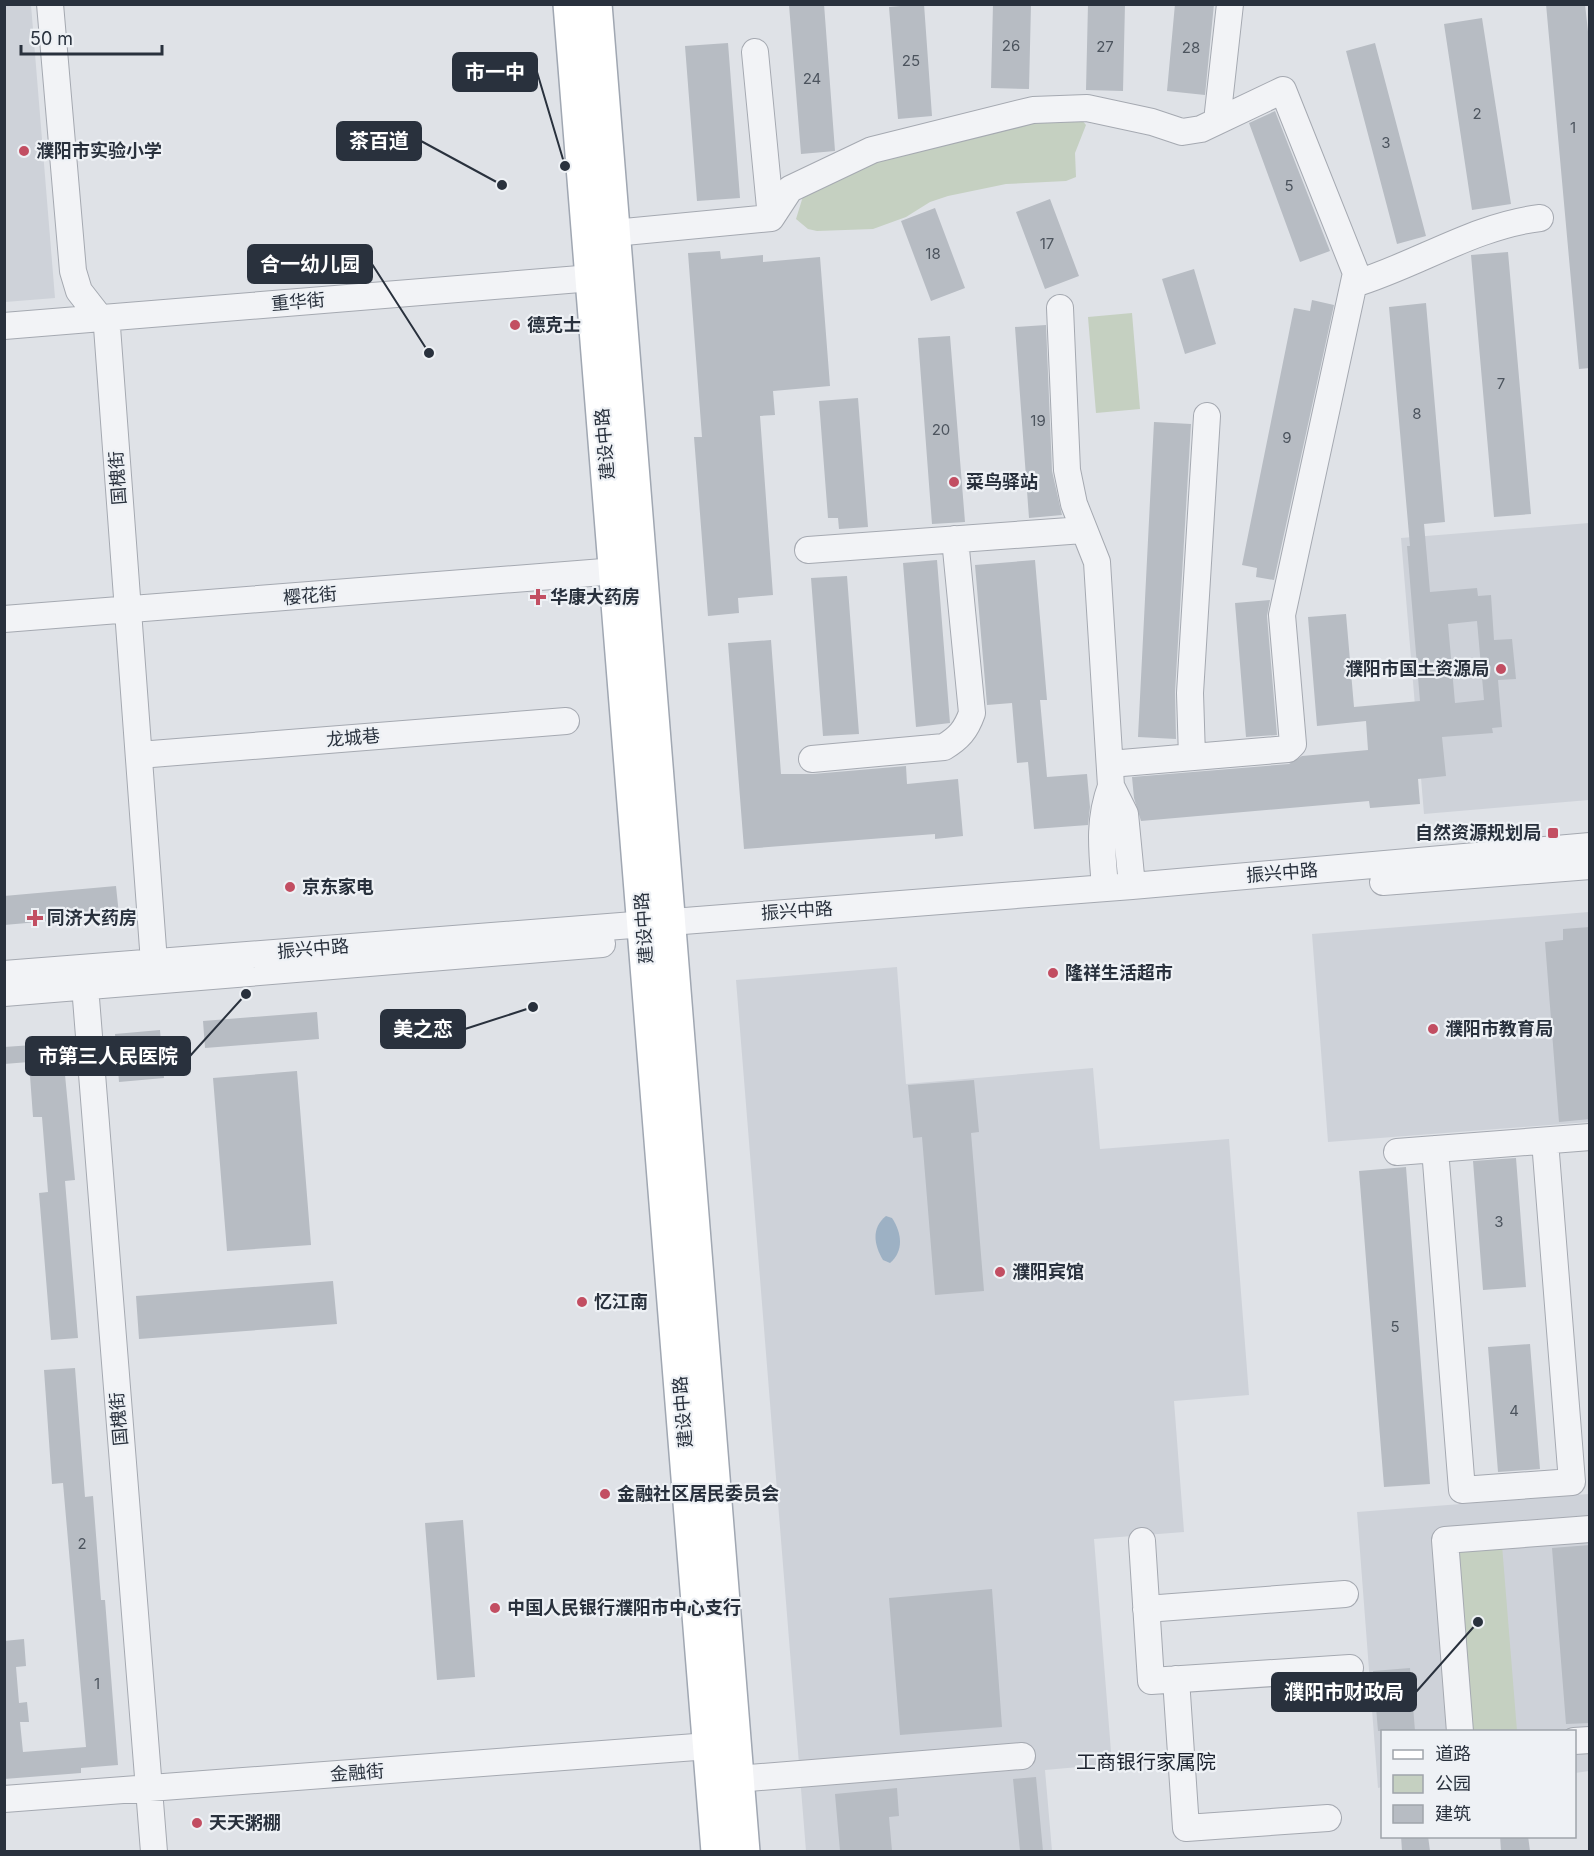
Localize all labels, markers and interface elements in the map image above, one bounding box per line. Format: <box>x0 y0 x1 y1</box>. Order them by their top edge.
scale bar <box>21 18 162 56</box>
text: 50 m <box>30 28 73 49</box>
house number: 26 <box>1002 36 1020 55</box>
house number: 27 <box>1096 37 1114 56</box>
house number: 28 <box>1182 38 1200 57</box>
house number: 25 <box>902 51 920 70</box>
callout: 市一中 <box>453 53 537 91</box>
text: 市一中 <box>465 60 525 84</box>
house number: 24 <box>803 69 821 88</box>
house number: 2 <box>1472 104 1482 123</box>
house number: 1 <box>1570 118 1576 137</box>
callout: 茶百道 <box>337 122 421 160</box>
text: 茶百道 <box>349 129 409 153</box>
house number: 3 <box>1381 133 1391 152</box>
place label: 濮阳市实验小学 <box>36 140 162 161</box>
marker: 濮阳市实验小学 <box>17 144 31 158</box>
house number: 5 <box>1284 176 1294 195</box>
house number: 17 <box>1040 234 1054 253</box>
house number: 18 <box>925 244 941 263</box>
callout: 合一幼儿园 <box>248 245 372 283</box>
text: 合一幼儿园 <box>260 252 360 276</box>
street label: 重华街 <box>270 289 326 314</box>
place label: 德克士 <box>527 314 581 335</box>
marker: 德克士 <box>508 318 522 332</box>
house number: 7 <box>1497 374 1505 393</box>
house number: 8 <box>1412 404 1422 423</box>
street label: 建设中路 <box>591 407 618 481</box>
house number: 19 <box>1030 411 1046 430</box>
house number: 20 <box>932 420 950 439</box>
house number: 9 <box>1282 428 1292 447</box>
street label: 国槐街 <box>105 450 130 506</box>
place label: 菜鸟驿站 <box>966 471 1038 492</box>
marker: 菜鸟驿站 <box>947 475 961 489</box>
street label: 樱花街 <box>282 583 338 608</box>
place label: 华康大药房 <box>550 586 640 607</box>
marker: 华康大药房 <box>531 590 545 604</box>
place label: 濮阳市国土资源局 <box>1345 658 1489 679</box>
marker: 濮阳市国土资源局 <box>1494 662 1508 676</box>
street label: 龙城巷 <box>325 725 381 750</box>
place label: 自然资源规划局 <box>1415 822 1541 843</box>
marker: 自然资源规划局 <box>1546 826 1560 840</box>
street label: 振兴中路 <box>1245 859 1319 886</box>
place label: 京东家电 <box>302 876 374 897</box>
marker: 京东家电 <box>283 880 297 894</box>
street label: 建设中路 <box>631 891 656 965</box>
street label: 振兴中路 <box>760 898 834 923</box>
place label: 同济大药房 <box>47 907 137 928</box>
marker: 同济大药房 <box>28 911 42 925</box>
street label: 振兴中路 <box>276 935 350 962</box>
place label: 隆祥生活超市 <box>1065 962 1173 983</box>
marker: 隆祥生活超市 <box>1046 966 1060 980</box>
callout: 美之恋 <box>381 1010 465 1048</box>
text: 美之恋 <box>393 1017 453 1041</box>
place label: 濮阳市教育局 <box>1445 1018 1553 1039</box>
marker: 濮阳市教育局 <box>1426 1022 1440 1036</box>
callout: 市第三人民医院 <box>26 1037 190 1075</box>
text: 市第三人民医院 <box>38 1044 178 1068</box>
house number: 3 <box>1494 1212 1504 1231</box>
place label: 濮阳宾馆 <box>1012 1261 1084 1282</box>
marker: 濮阳宾馆 <box>993 1265 1007 1279</box>
place label: 忆江南 <box>594 1291 648 1312</box>
marker: 忆江南 <box>575 1295 589 1309</box>
house number: 5 <box>1390 1317 1400 1336</box>
street label: 建设中路 <box>669 1375 696 1449</box>
street label: 国槐街 <box>106 1391 131 1447</box>
house number: 4 <box>1509 1401 1519 1420</box>
place label: 金融社区居民委员会 <box>617 1483 779 1504</box>
marker: 金融社区居民委员会 <box>598 1487 612 1501</box>
house number: 2 <box>77 1534 87 1553</box>
place label: 中国人民银行濮阳市中心支行 <box>507 1597 741 1618</box>
marker: 中国人民银行濮阳市中心支行 <box>488 1601 502 1615</box>
callout: 濮阳市财政局 <box>1272 1673 1416 1711</box>
house number: 1 <box>94 1674 100 1693</box>
text: 濮阳市财政局 <box>1284 1680 1404 1704</box>
legend <box>1381 1730 1576 1838</box>
text: 道路 <box>1435 1743 1471 1764</box>
district label: 工商银行家属院 <box>1076 1750 1216 1774</box>
street label: 金融街 <box>329 1760 385 1785</box>
text: 公园 <box>1435 1773 1471 1794</box>
text: 建筑 <box>1435 1803 1471 1824</box>
place label: 天天粥棚 <box>209 1812 281 1833</box>
marker: 天天粥棚 <box>190 1816 204 1830</box>

